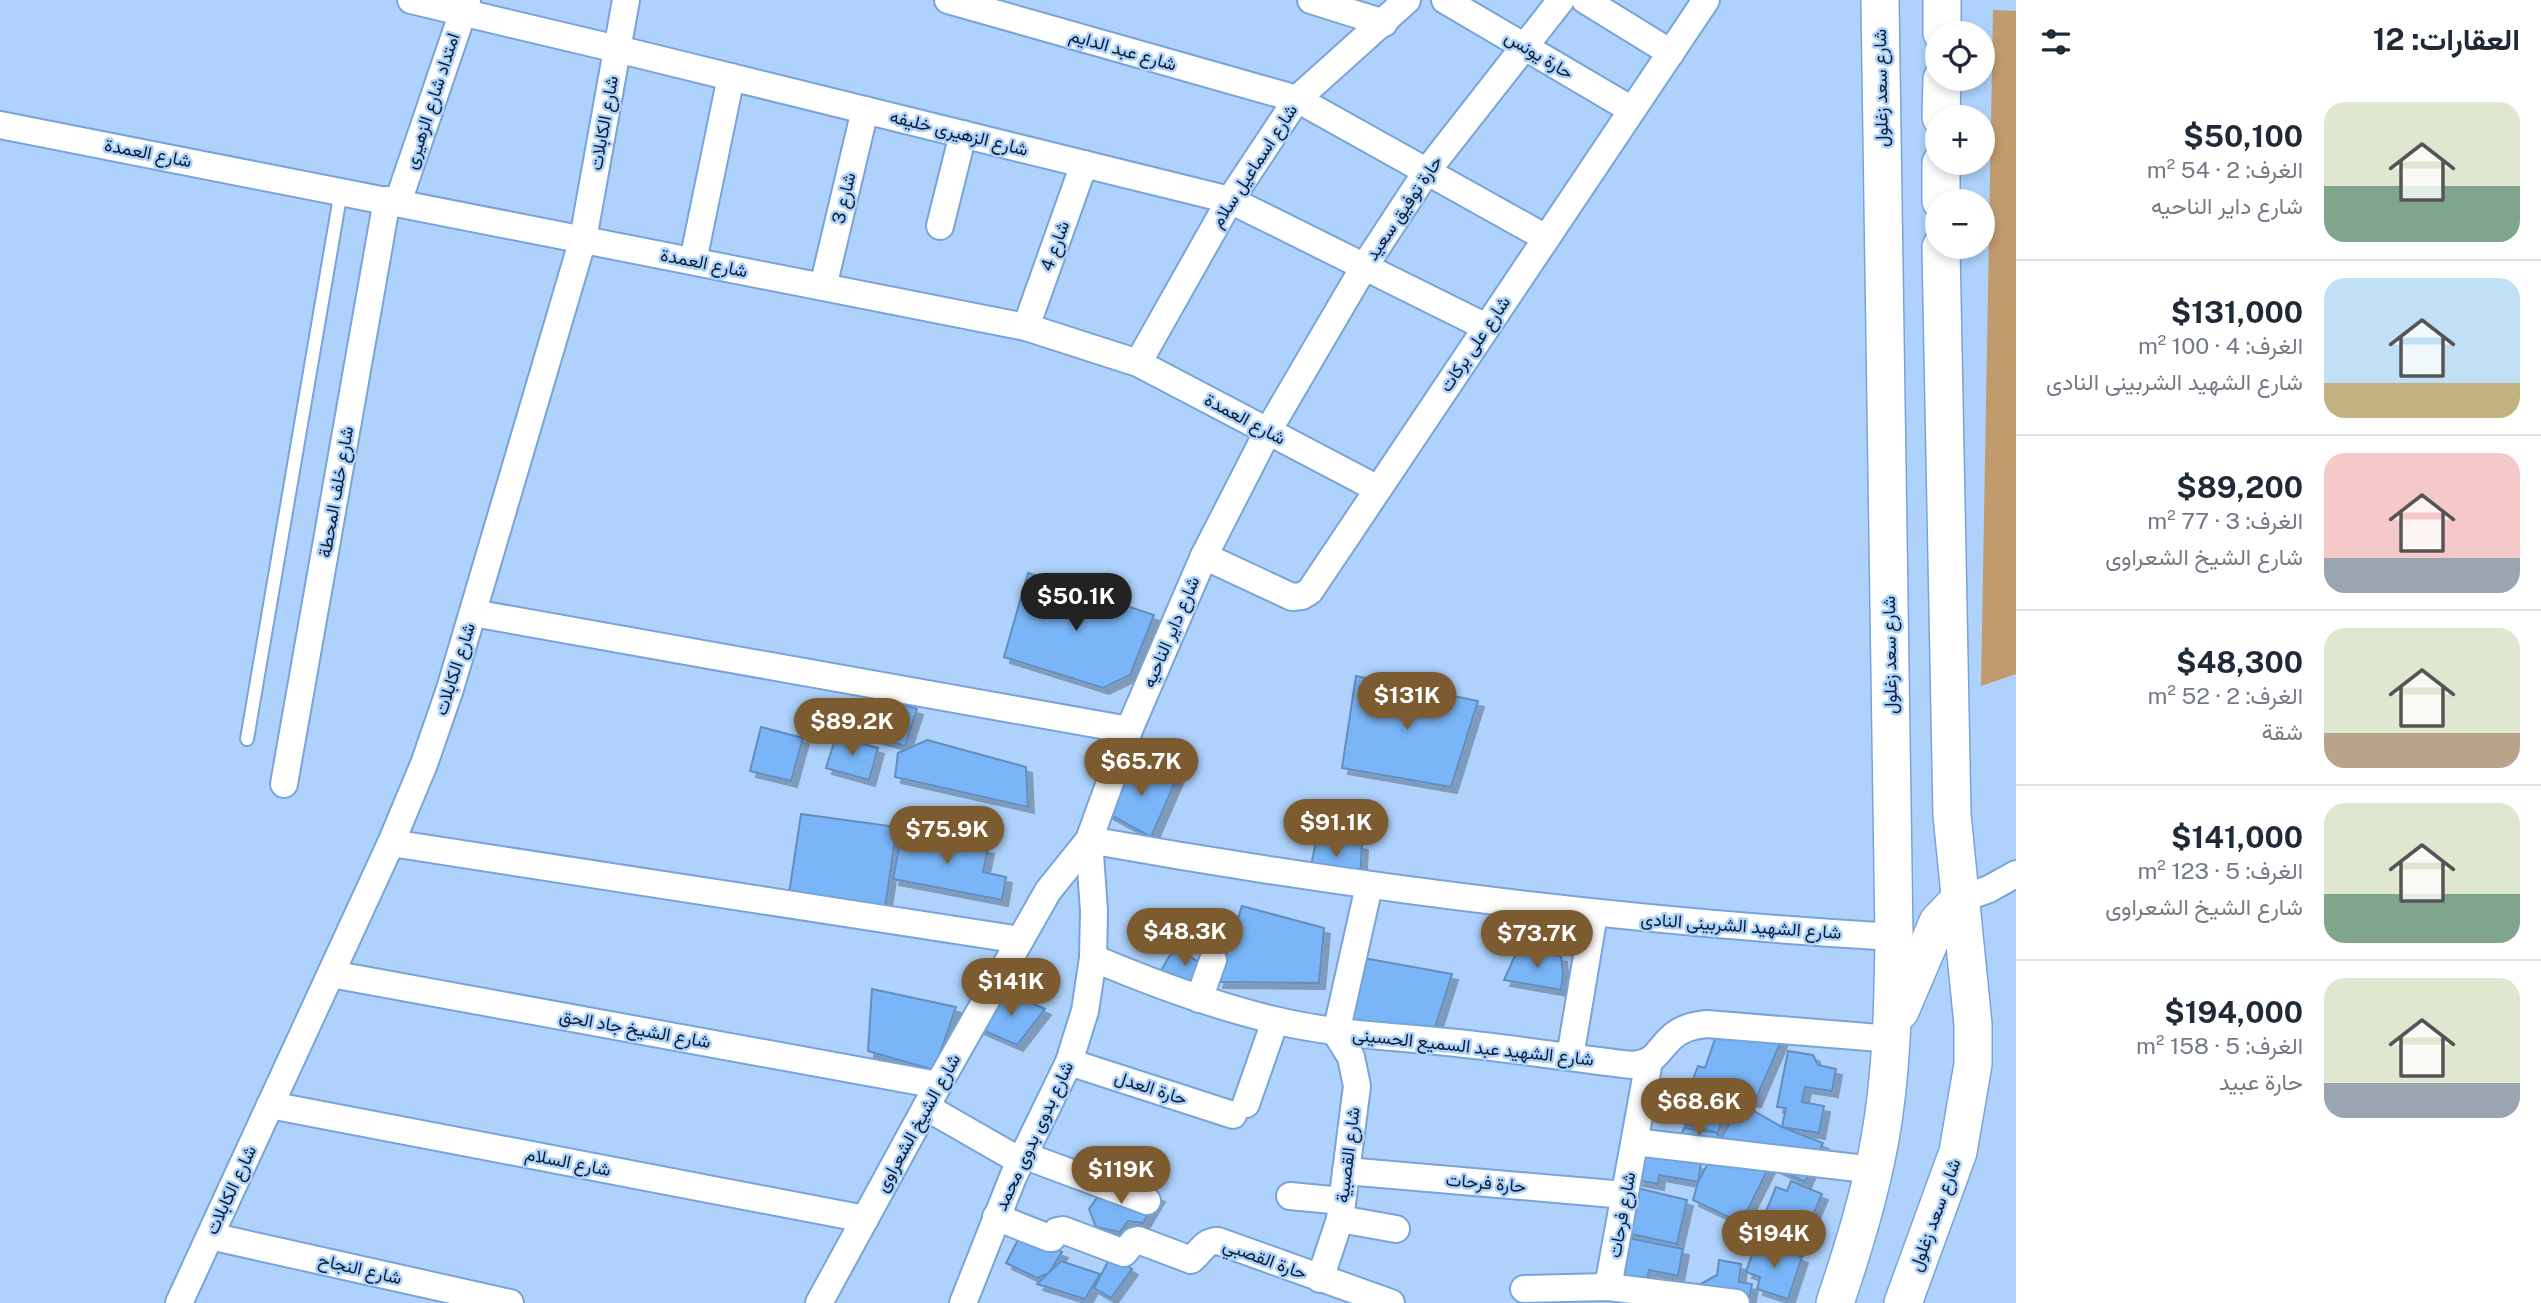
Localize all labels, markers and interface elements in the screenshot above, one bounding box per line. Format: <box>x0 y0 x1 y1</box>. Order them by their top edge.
map controls <box>1925 21 1995 259</box>
button: locate <box>1925 21 1995 91</box>
text: العقارات: 12 <box>2373 21 2520 57</box>
icon: filters <box>2037 23 2075 61</box>
street label: شارع عبد الدايم <box>1067 24 1179 77</box>
street label: حارة يونس <box>1501 26 1577 84</box>
street label: شارع سعد زغلول <box>1869 29 1894 147</box>
street label: امتداد شارع الزهيرى <box>400 30 465 172</box>
street label: شارع الكابلات <box>585 74 624 172</box>
street label: شارع اسماعيل سلام <box>1206 100 1303 232</box>
street label: شارع الزهيرى خليفه <box>887 105 1030 162</box>
button: + <box>1925 105 1995 175</box>
text: $50,100 <box>2183 118 2303 154</box>
icon: home <box>2380 130 2464 214</box>
street label: شارع العمدة <box>102 134 194 173</box>
street label: حارة توفيق سعيد <box>1361 152 1447 264</box>
text: الغرف: 2 · 54 m² <box>2147 156 2303 183</box>
street label: شارع 3 <box>827 170 862 226</box>
button: − <box>1925 189 1995 259</box>
text: شارع داير الناحيه <box>2151 192 2303 219</box>
street label: شارع 4 <box>1036 218 1075 274</box>
street label: شارع العمدة <box>658 244 750 283</box>
street label: شارع على بركات <box>1435 292 1516 397</box>
text: $131,000 <box>2171 294 2303 330</box>
icon: home <box>2380 306 2464 390</box>
text: الغرف: 4 · 100 m² <box>2138 332 2303 359</box>
text: شارع الشهيد الشربينى النادى <box>2046 368 2303 395</box>
street label: شارع العمدة <box>1200 389 1289 450</box>
street label: شارع خلف المحطة <box>314 425 359 560</box>
text: $89,200 <box>2176 469 2303 505</box>
icon: home <box>2380 481 2464 565</box>
text: الغرف: 3 · 77 m² <box>2147 507 2303 534</box>
text: شارع الشيخ الشعراوى <box>2105 543 2303 570</box>
street label: شارع داير الناحيه <box>1138 573 1205 691</box>
pin: $50.1K <box>1019 574 1133 633</box>
text: $50.1K <box>1037 582 1115 609</box>
street label: شارع سعد زغلول <box>1878 596 1903 714</box>
street label: شارع الكابلات <box>430 620 481 718</box>
text: $48,300 <box>2176 644 2303 680</box>
icon: home <box>2380 656 2464 740</box>
pin: $131K <box>1358 672 1456 732</box>
text: $131K <box>1373 681 1441 708</box>
text: الغرف: 2 · 52 m² <box>2148 682 2303 709</box>
pin: $89.2K <box>795 698 909 758</box>
text: $89.2K <box>810 707 894 734</box>
text: شقة <box>2261 718 2303 745</box>
pin: $65.7K <box>1084 738 1198 798</box>
text: $65.7K <box>1100 747 1182 774</box>
pin: $91.1K <box>1279 800 1393 859</box>
pin: $75.9K <box>890 806 1004 866</box>
text: $91.1K <box>1299 808 1373 835</box>
text: $75.9K <box>905 815 989 842</box>
text: $141,000 <box>2171 819 2303 855</box>
icon: home <box>2380 831 2464 915</box>
text: الغرف: 5 · 123 m² <box>2137 857 2303 884</box>
text: شارع الشيخ الشعراوى <box>2105 893 2303 920</box>
pin: $48.3K <box>1128 908 1242 968</box>
street label: شارع الشهيد الشربينى النادى <box>1640 908 1842 945</box>
pin: $73.7K <box>1480 911 1594 970</box>
text: $48.3K <box>1143 917 1227 944</box>
text: $73.7K <box>1497 919 1577 946</box>
pin: $141K <box>962 958 1060 1018</box>
text: $141K <box>978 967 1044 994</box>
text: $194,000 <box>2164 994 2303 1030</box>
street label: شارع الشيخ جاد الحق <box>557 1005 712 1054</box>
icon: home <box>2380 1006 2464 1090</box>
street label: شارع الشهيد عبد السميع الحسينى <box>1351 1023 1595 1072</box>
text: الغرف: 5 · 158 m² <box>2136 1032 2303 1059</box>
street label: شارع الشيخ الشعراوى <box>871 1050 966 1197</box>
street label: شارع بدوى بدوى محمد <box>990 1058 1079 1215</box>
street label: حارة العدل <box>1112 1066 1190 1110</box>
text: حارة عبيد <box>2219 1068 2303 1095</box>
pin: $68.6K <box>1642 1078 1756 1138</box>
text: $68.6K <box>1657 1087 1741 1114</box>
street label: شارع القصبية <box>1331 1106 1366 1204</box>
street label: شارع الكابلات <box>201 1142 262 1238</box>
street label: شارع السلام <box>523 1143 613 1182</box>
pin: $119K <box>1072 1146 1170 1206</box>
text: $119K <box>1088 1155 1155 1182</box>
street label: شارع سعد زغلول <box>1904 1156 1967 1275</box>
street label: حارة فرحات <box>1445 1169 1527 1197</box>
street label: شارع فرحات <box>1604 1170 1641 1260</box>
pin: $194K <box>1725 1210 1823 1270</box>
text: $194K <box>1738 1219 1810 1246</box>
street label: حارة القصبي <box>1219 1234 1310 1288</box>
street label: شارع النجاح <box>316 1249 404 1290</box>

